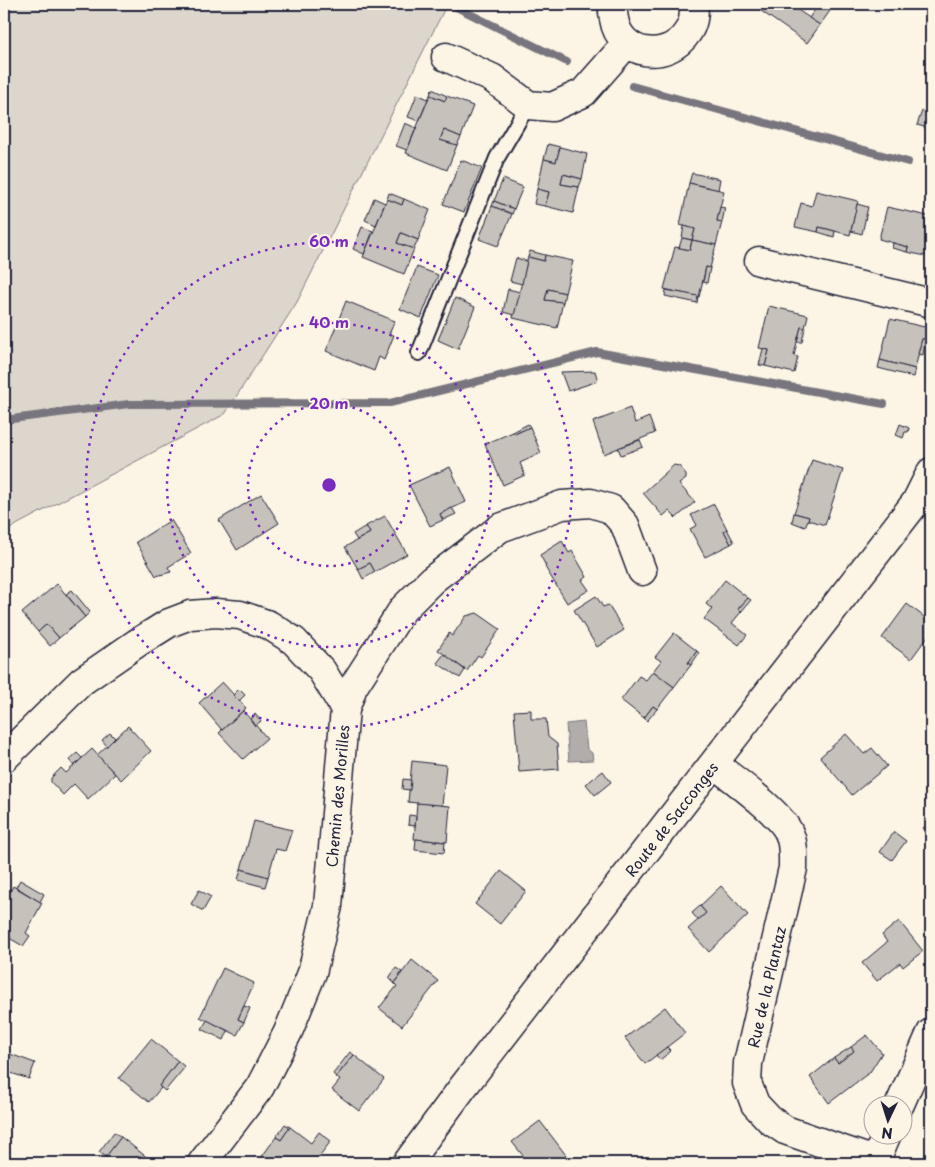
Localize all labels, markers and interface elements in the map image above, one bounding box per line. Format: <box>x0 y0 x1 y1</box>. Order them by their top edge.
text: 60 m <box>309 229 349 252</box>
text: 40 m <box>309 310 349 333</box>
text: 20 m <box>310 391 348 414</box>
centre of rings <box>320 476 338 494</box>
street label: Chemin des Morilles <box>319 724 355 868</box>
street label: Route de Sacconges <box>619 756 723 881</box>
street label: Rue de la Plantaz <box>741 924 791 1050</box>
north arrow <box>862 1094 912 1144</box>
text: N <box>881 1123 893 1144</box>

